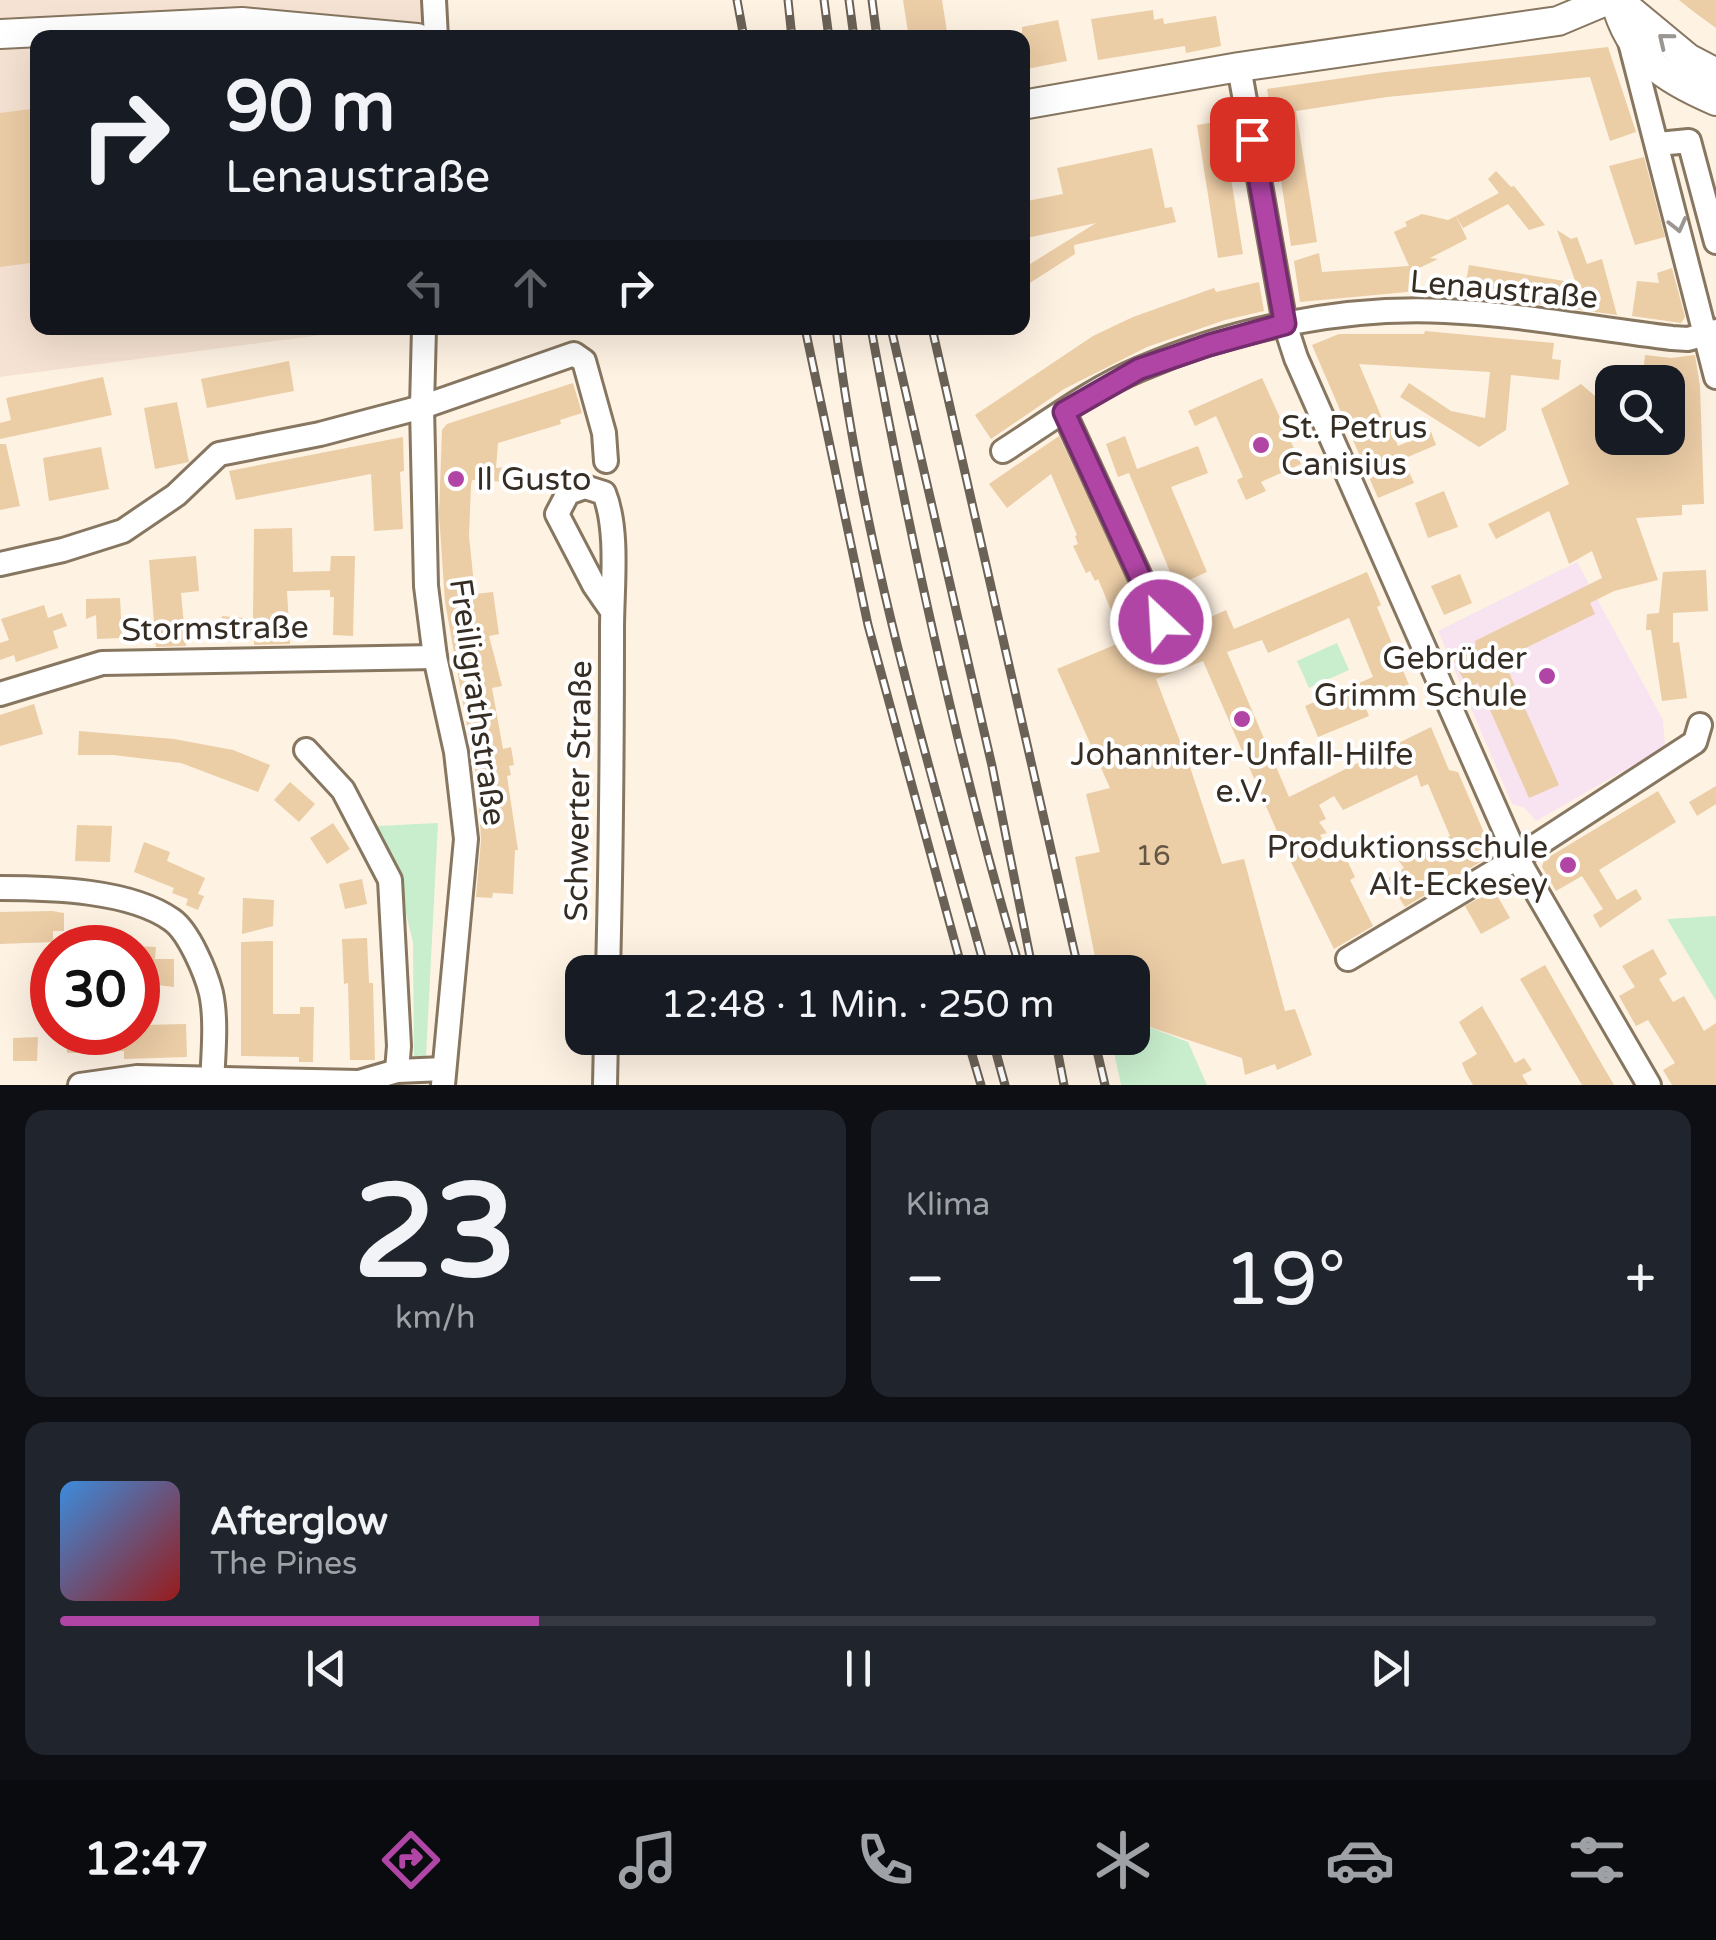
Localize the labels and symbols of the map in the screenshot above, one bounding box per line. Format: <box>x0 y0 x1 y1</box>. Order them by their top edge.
one-way arrow <box>1658 34 1676 52</box>
pin <box>1210 97 1295 182</box>
one-way arrow <box>1666 216 1687 233</box>
street label: Lenaustraße <box>1408 263 1600 317</box>
place label: St. Petrus Canisius <box>1281 409 1427 484</box>
marker: St. Petrus Canisius <box>1250 434 1272 456</box>
place label: Il Gusto <box>476 461 592 499</box>
marker: Il Gusto <box>445 468 467 490</box>
position arrow <box>1109 570 1213 674</box>
street label: Freiligrathstraße <box>441 576 513 828</box>
street label: Stormstraße <box>121 608 309 650</box>
place label: Gebrüder Grimm Schule <box>1314 640 1528 715</box>
street label: Schwerter Straße <box>558 660 600 922</box>
marker: Gebrüder Grimm Schule <box>1536 665 1558 687</box>
marker: Johanniter-Unfall-Hilfe e.V. <box>1231 708 1253 730</box>
place label: Johanniter-Unfall-Hilfe e.V. <box>1071 736 1413 811</box>
place label: Produktionsschule Alt-Eckesey <box>1267 829 1548 904</box>
house number: 16 <box>1135 839 1171 873</box>
marker: Produktionsschule Alt-Eckesey <box>1557 854 1579 876</box>
speed limit sign: 30 <box>30 925 160 1055</box>

